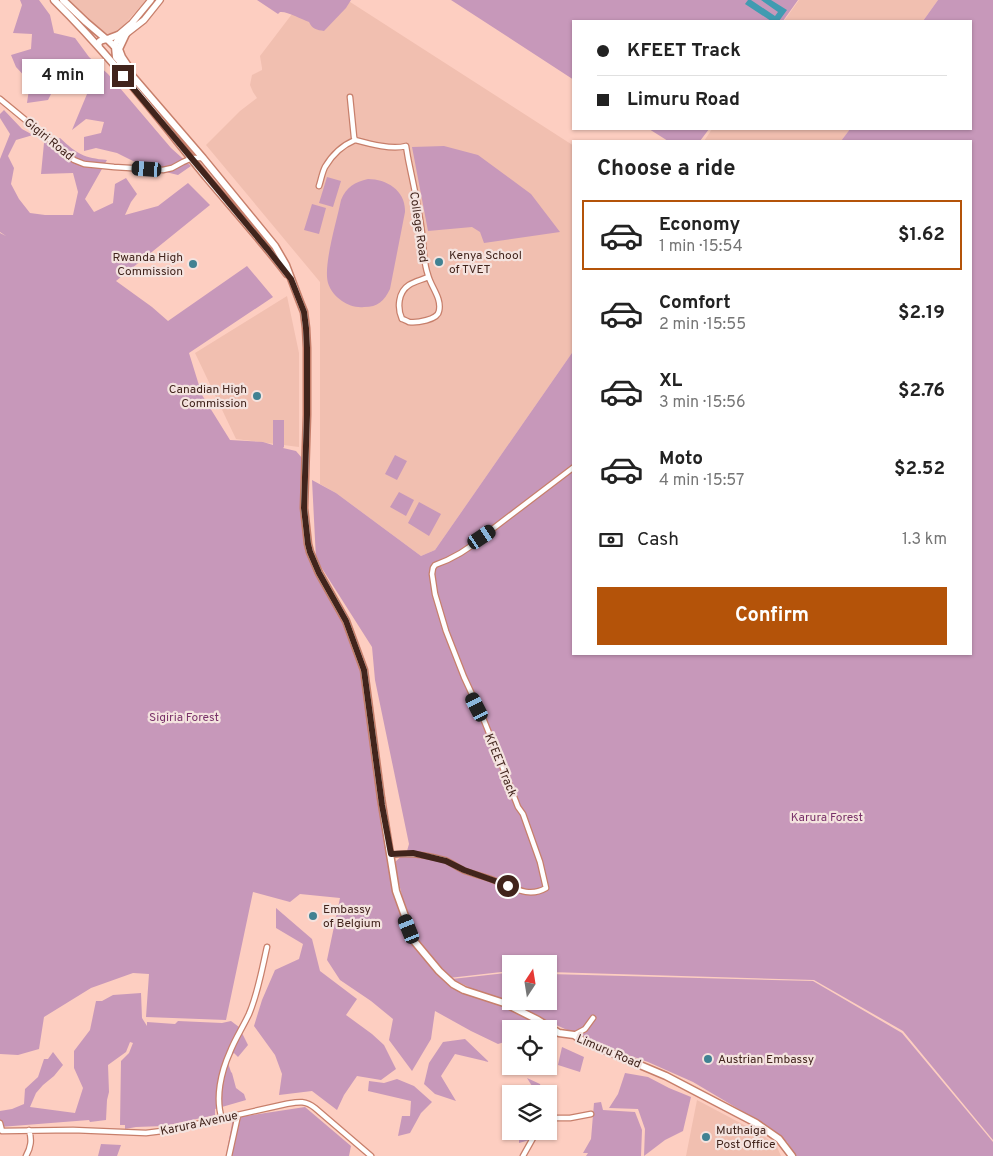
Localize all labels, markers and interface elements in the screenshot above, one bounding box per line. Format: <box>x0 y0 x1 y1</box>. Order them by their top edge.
text: KFEET Track <box>627 39 741 63</box>
callout: 4 min <box>23 58 106 94</box>
route end <box>112 65 134 87</box>
text: 4 min <box>42 66 84 86</box>
text: Limuru Road <box>627 88 740 112</box>
street label: Gigiri Road <box>20 115 76 165</box>
text: Choose a ride <box>597 156 735 183</box>
car <box>131 160 162 178</box>
street label: College Road <box>405 191 431 264</box>
icon: car <box>599 213 644 258</box>
text: Economy <box>659 213 740 237</box>
text: $1.62 <box>898 223 945 247</box>
text: 1 min · 15:54 <box>659 237 743 257</box>
place label: Kenya School of TVET <box>449 248 522 278</box>
place label: Rwanda High Commission <box>113 250 183 280</box>
marker: Kenya School of TVET <box>433 256 445 268</box>
marker: Rwanda High Commission <box>187 258 199 270</box>
icon: car <box>599 291 644 336</box>
text: Comfort <box>659 291 731 315</box>
text: $2.19 <box>898 301 945 325</box>
text: 2 min · 15:55 <box>659 315 746 335</box>
icon: car <box>599 369 644 414</box>
text: XL <box>659 369 682 393</box>
text: $2.76 <box>898 379 945 403</box>
place label: Canadian High Commission <box>169 382 247 412</box>
marker: Canadian High Commission <box>251 390 263 402</box>
text: 3 min · 15:56 <box>659 393 746 413</box>
icon: car <box>599 447 644 492</box>
text: Moto <box>659 447 703 471</box>
text: $2.52 <box>894 457 945 481</box>
text: 4 min · 15:57 <box>659 471 744 491</box>
car <box>465 522 498 552</box>
icon: cash <box>597 526 625 554</box>
text: Cash <box>637 528 679 552</box>
text: 1.3 km <box>902 530 947 550</box>
button: Confirm <box>597 587 947 645</box>
car <box>463 690 490 724</box>
park label: Sigiria Forest <box>149 710 219 726</box>
street label: KFEET Track <box>480 731 520 799</box>
park label: Karura Forest <box>791 810 863 826</box>
route start <box>497 875 519 897</box>
place label: Embassy of Belgium <box>323 902 381 932</box>
marker: Embassy of Belgium <box>307 910 319 922</box>
car <box>396 912 421 946</box>
north arrow <box>502 955 558 1010</box>
map controls <box>502 955 557 1140</box>
button: locate <box>502 1020 557 1075</box>
street label: Limuru Road <box>574 1031 643 1073</box>
place label: Austrian Embassy <box>718 1052 814 1068</box>
marker: Austrian Embassy <box>702 1053 714 1065</box>
button: layers <box>502 1085 557 1140</box>
street label: Karura Avenue <box>159 1108 239 1140</box>
place label: Muthaiga Post Office <box>716 1123 776 1153</box>
marker: Muthaiga Post Office <box>700 1131 712 1143</box>

